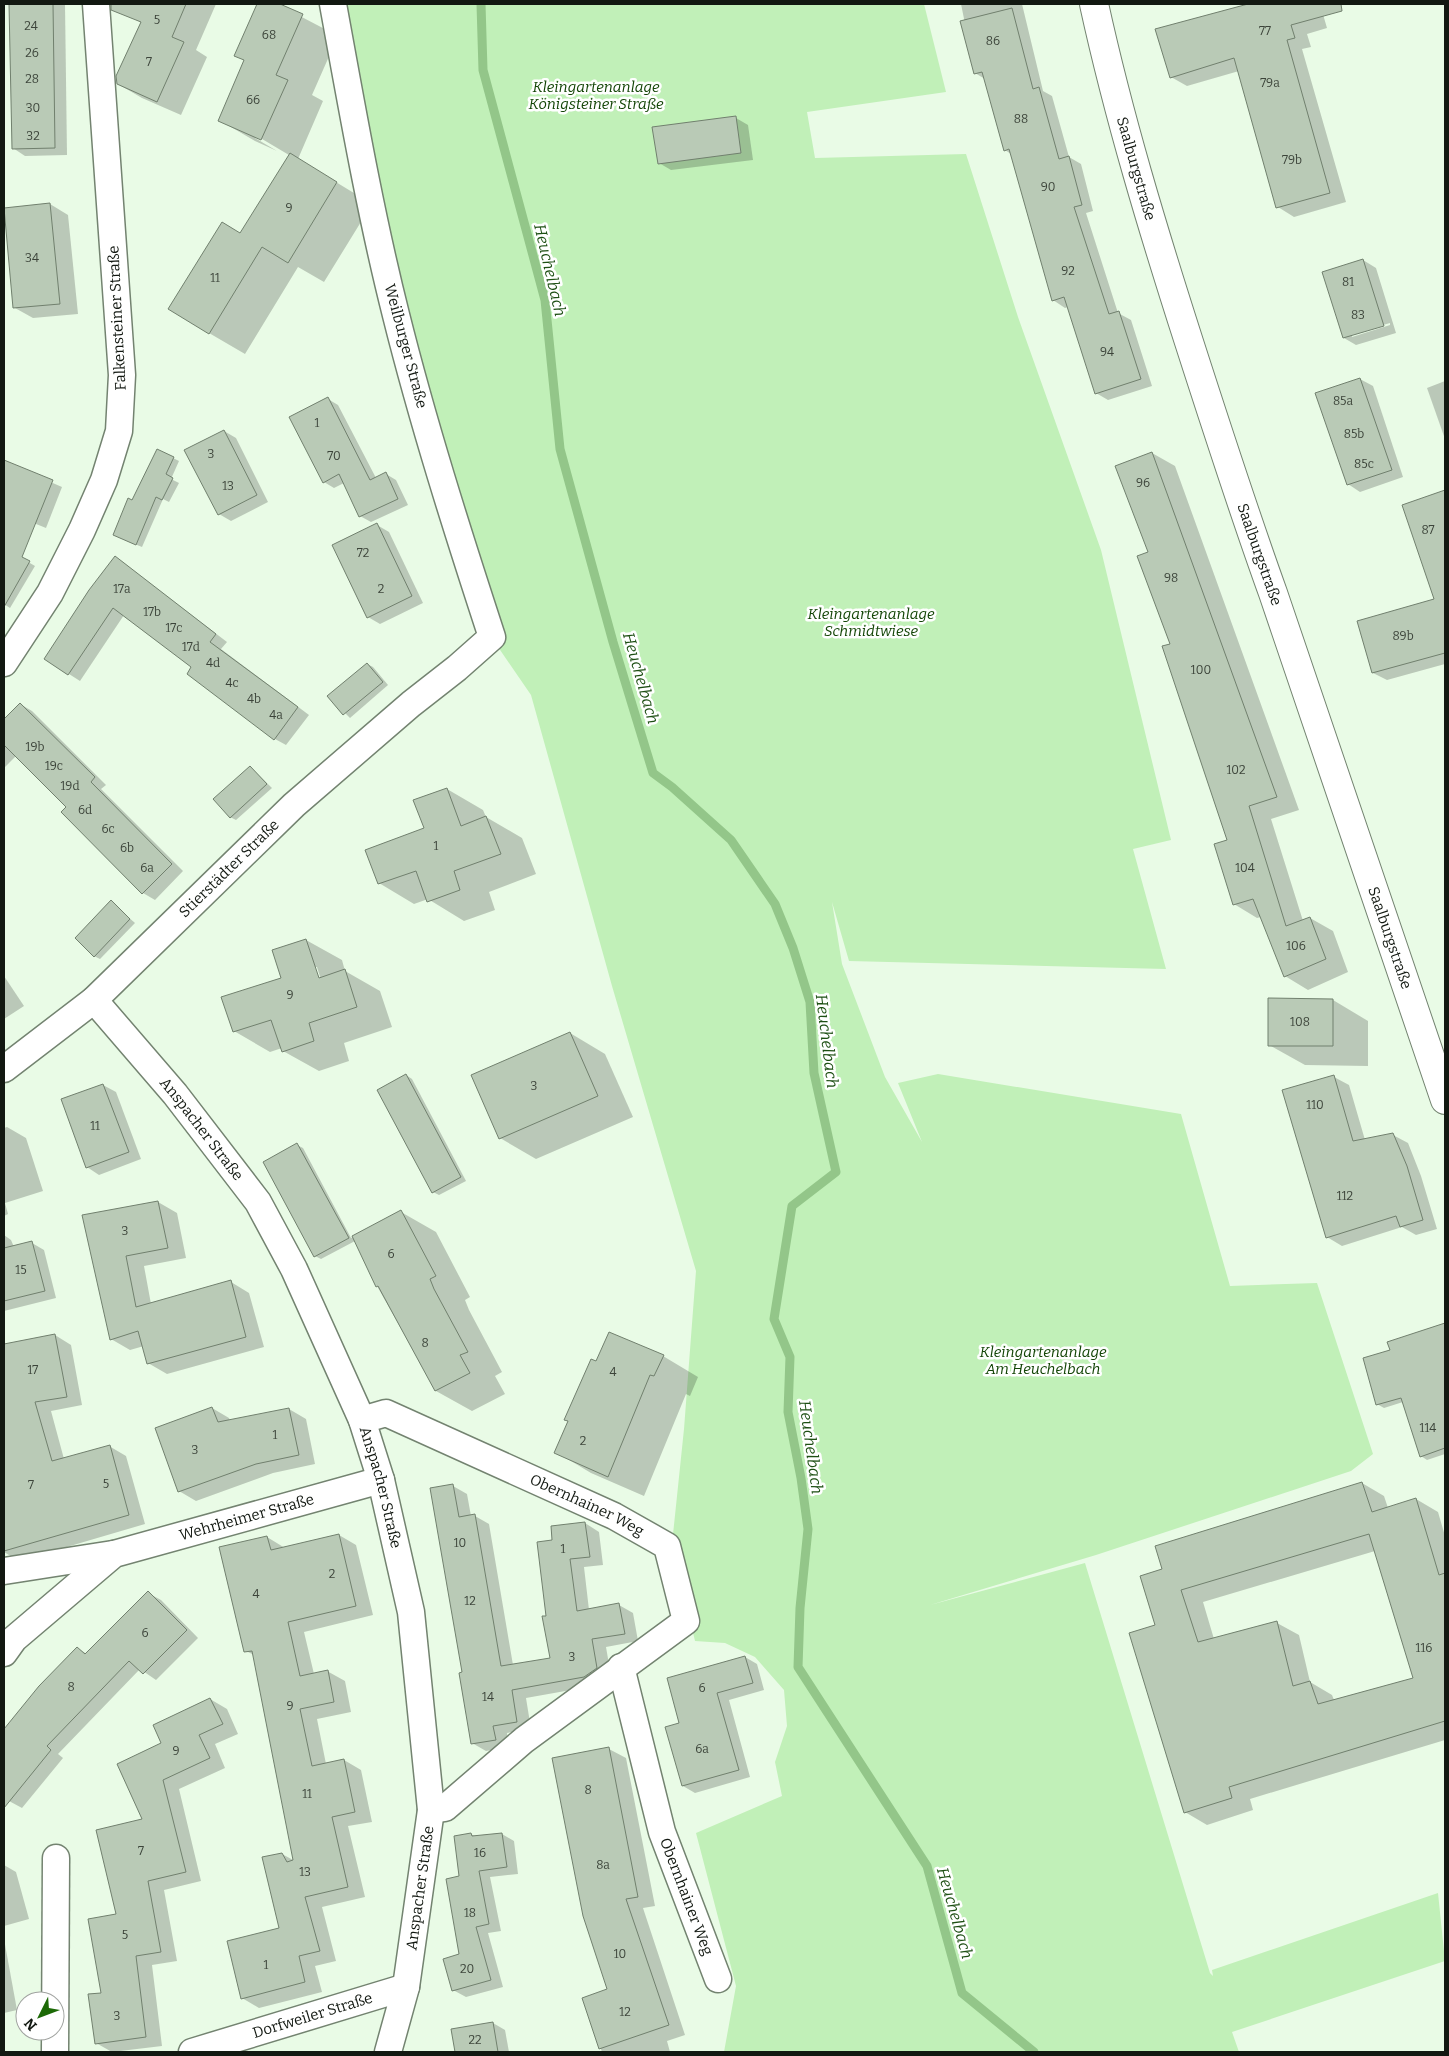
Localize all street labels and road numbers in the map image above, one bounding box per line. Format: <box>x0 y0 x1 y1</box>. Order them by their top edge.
street label: Saalburgstraße <box>1113 115 1160 223</box>
street label: Falkensteiner Straße <box>104 245 130 391</box>
street label: Weilburger Straße <box>381 282 431 410</box>
street label: Saalburgstraße <box>1233 501 1286 608</box>
street label: Stierstädter Straße <box>175 816 283 921</box>
street label: Saalburgstraße <box>1364 884 1416 991</box>
street label: Anspacher Straße <box>156 1074 247 1184</box>
street label: Anspacher Straße <box>356 1424 405 1550</box>
street label: Obernhainer Weg <box>527 1470 647 1540</box>
street label: Wehrheimer Straße <box>177 1490 316 1544</box>
street label: Anspacher Straße <box>402 1825 438 1951</box>
street label: Obernhainer Weg <box>656 1835 717 1958</box>
street label: Dorfweiler Straße <box>251 1989 375 2042</box>

